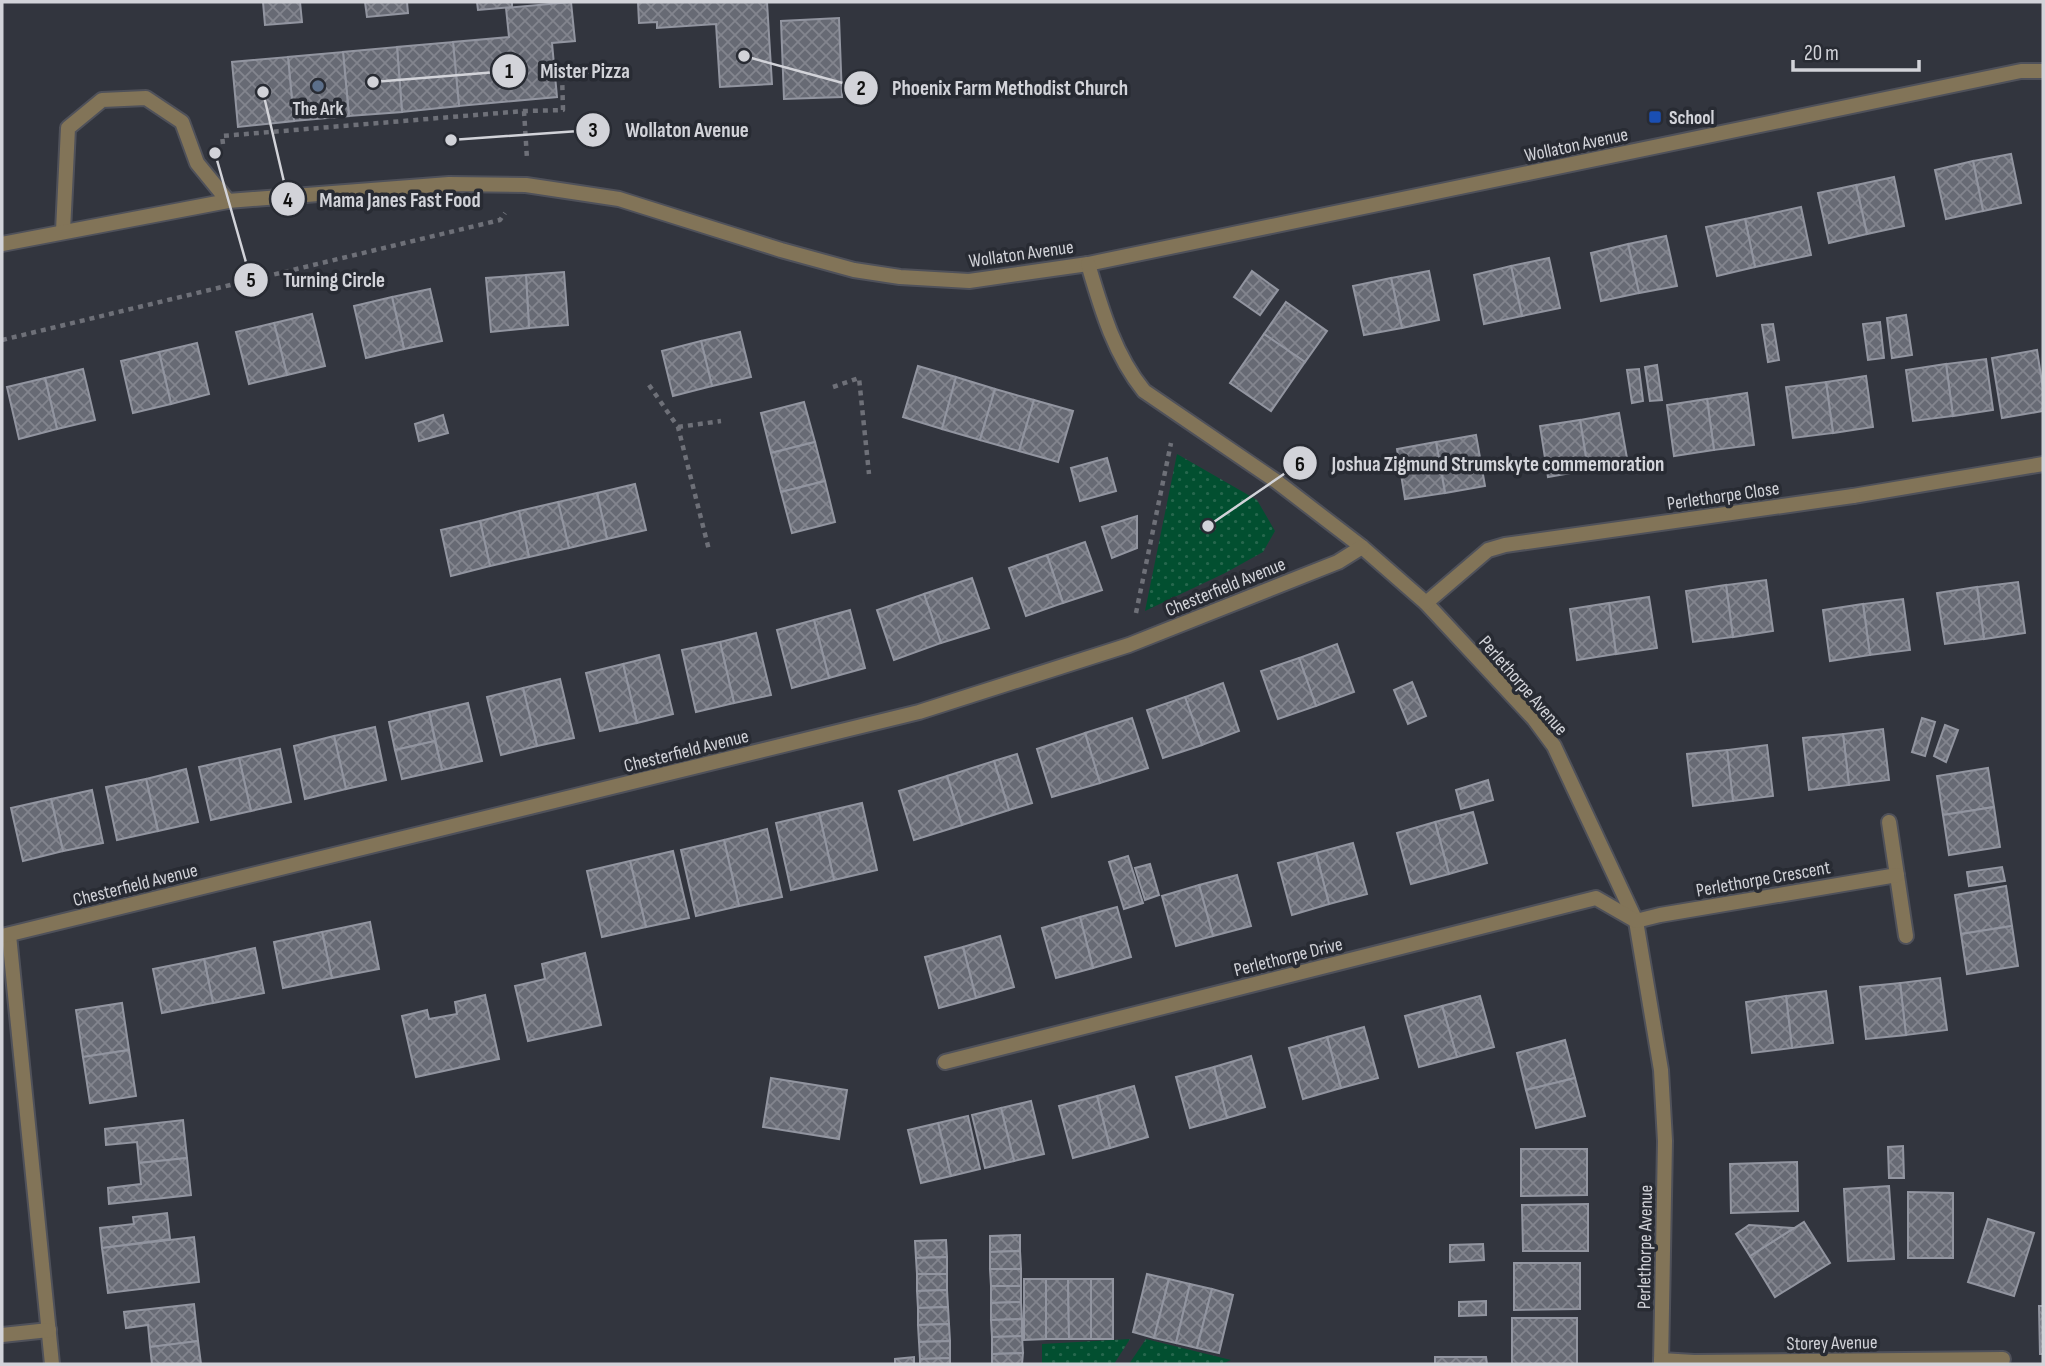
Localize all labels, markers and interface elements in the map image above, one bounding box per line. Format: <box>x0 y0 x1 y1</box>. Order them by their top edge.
scale bar <box>1793 28 1919 72</box>
text: 20 m <box>1804 41 1839 66</box>
callout: Mister Pizza <box>491 50 644 92</box>
text: 1 <box>505 59 513 84</box>
text: Mister Pizza <box>540 59 630 84</box>
callout: Phoenix Farm Methodist Church <box>843 67 1142 109</box>
text: 2 <box>856 76 866 101</box>
text: Phoenix Farm Methodist Church <box>892 76 1128 101</box>
marker: The Ark <box>310 78 326 94</box>
place label: The Ark <box>293 98 343 121</box>
place label: School <box>1669 107 1714 130</box>
callout: Wollaton Avenue <box>576 109 763 151</box>
marker: School <box>1647 109 1663 125</box>
text: 3 <box>588 118 598 143</box>
text: Wollaton Avenue <box>625 118 749 143</box>
street label: Wollaton Avenue <box>1522 123 1630 168</box>
callout: Mama Janes Fast Food <box>270 178 495 220</box>
text: 4 <box>283 188 293 213</box>
text: Mama Janes Fast Food <box>319 188 481 213</box>
street label: Wollaton Avenue <box>967 236 1075 273</box>
callout: Turning Circle <box>234 259 399 301</box>
text: 5 <box>246 268 256 293</box>
text: Turning Circle <box>283 268 385 293</box>
callout: Joshua Zigmund Strumskyte commemoration <box>1282 442 1678 484</box>
text: 6 <box>1295 452 1305 477</box>
text: Joshua Zigmund Strumskyte commemoration <box>1331 452 1664 477</box>
street label: Perlethorpe Close <box>1666 477 1781 516</box>
street label: Chesterfield Avenue <box>1162 553 1289 622</box>
street label: Perlethorpe Avenue <box>1473 631 1572 741</box>
street label: Chesterfield Avenue <box>622 725 751 778</box>
street label: Perlethorpe Crescent <box>1694 856 1832 903</box>
street label: Chesterfield Avenue <box>71 859 200 912</box>
street label: Perlethorpe Drive <box>1232 933 1345 982</box>
street label: Perlethorpe Avenue <box>1633 1185 1658 1309</box>
street label: Storey Avenue <box>1786 1331 1878 1356</box>

